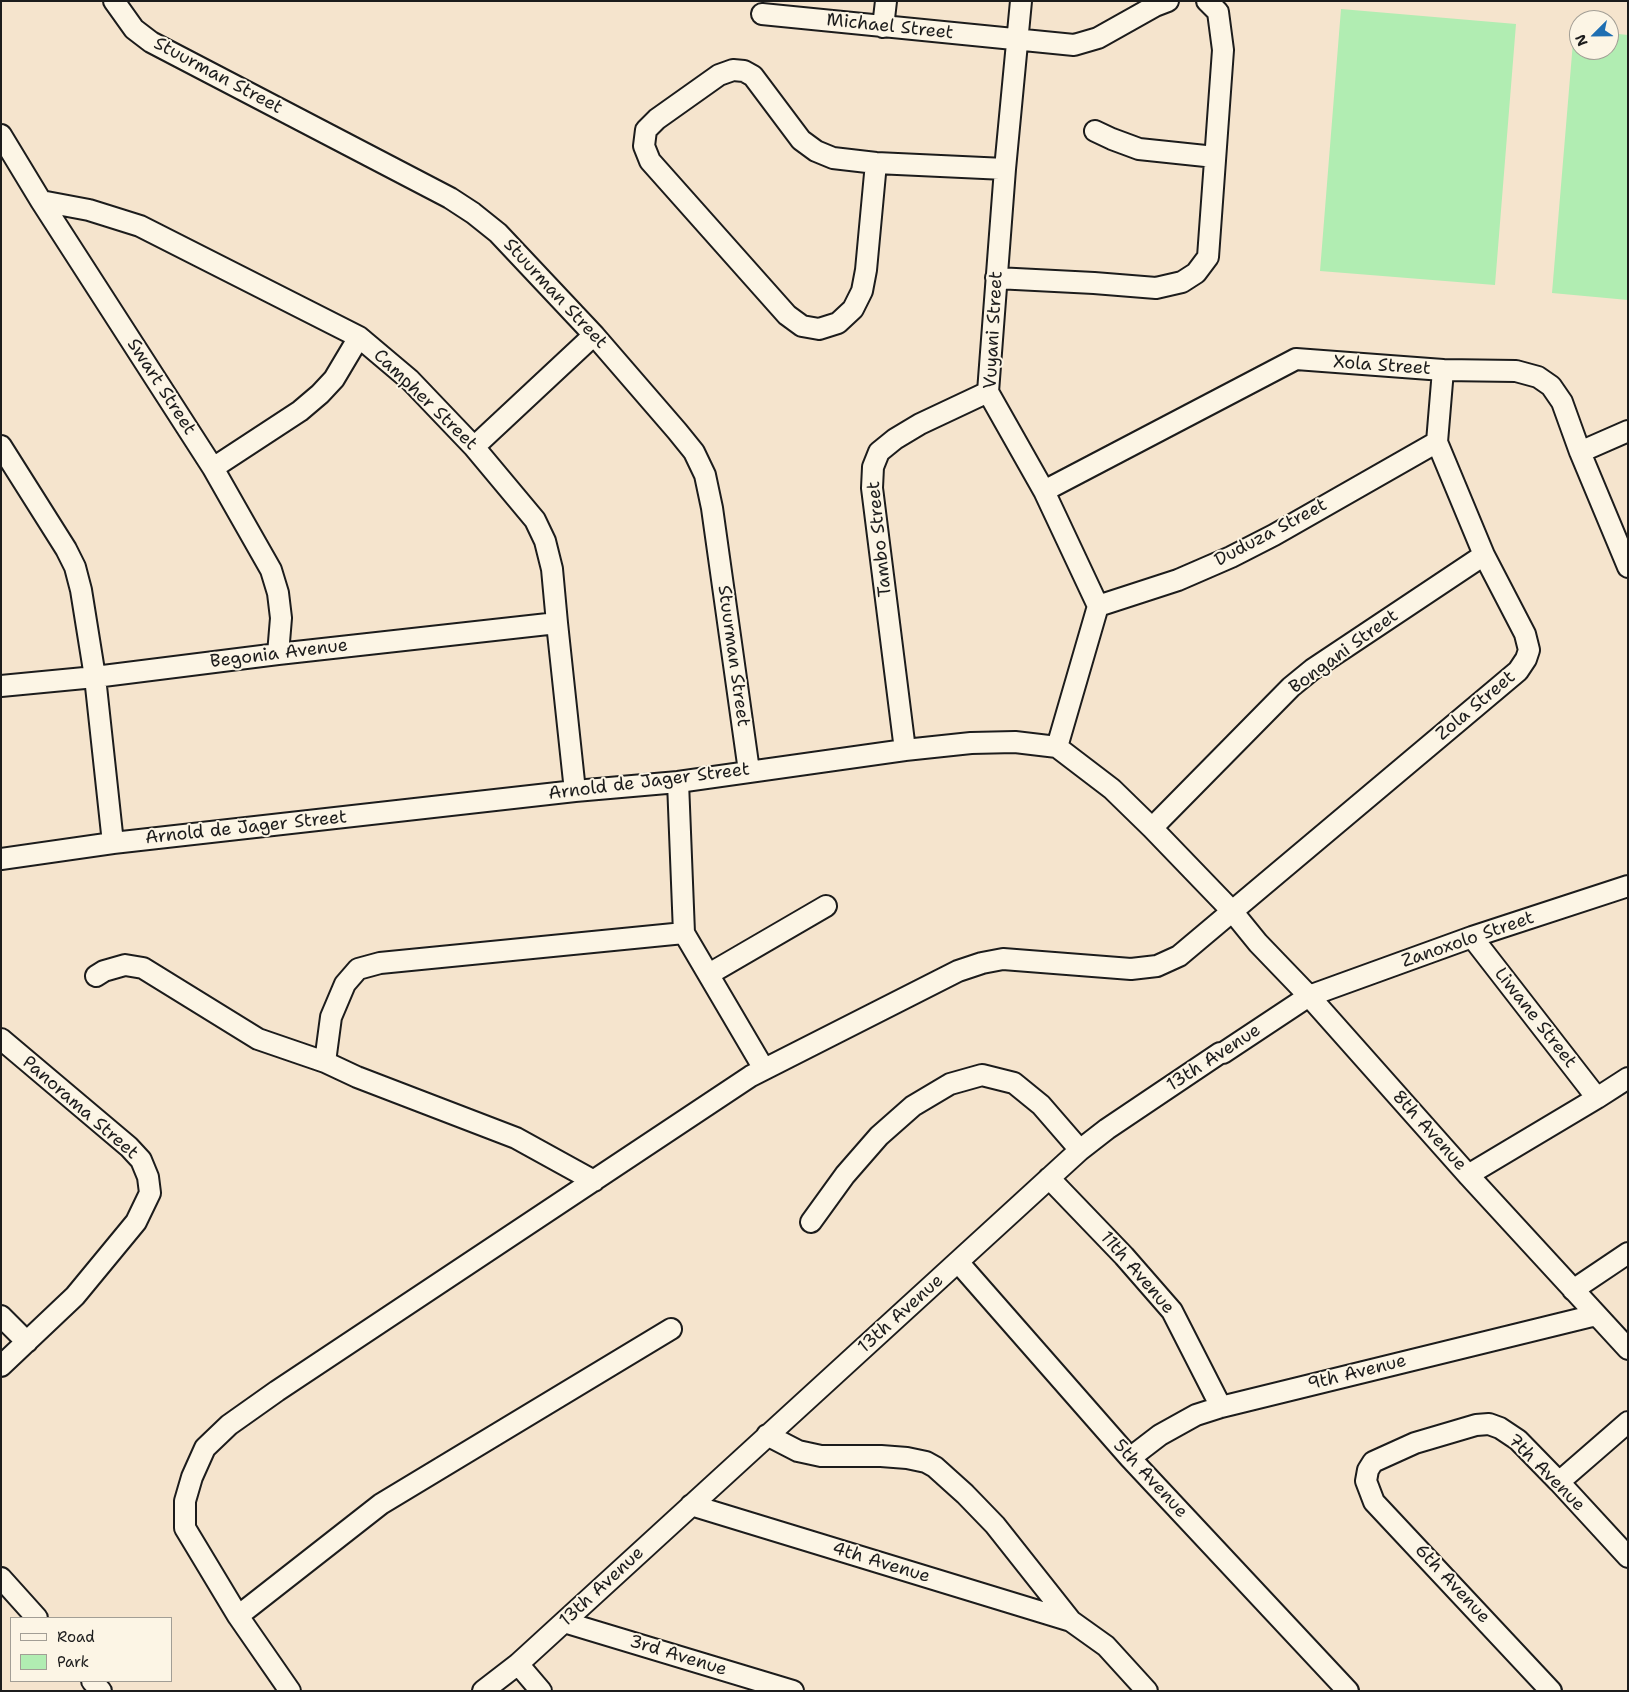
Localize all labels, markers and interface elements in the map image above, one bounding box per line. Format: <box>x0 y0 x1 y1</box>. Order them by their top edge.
street label: Michael Street <box>825 10 955 44</box>
north arrow <box>1569 10 1619 60</box>
text: N <box>1571 32 1592 49</box>
street label: Stuurman Street <box>150 33 286 119</box>
street label: Stuurman Street <box>498 234 612 354</box>
street label: Vuyani Street <box>980 271 1008 389</box>
street label: Swart Street <box>122 335 200 439</box>
street label: Campher Street <box>369 345 481 455</box>
street label: Xola Street <box>1333 352 1431 380</box>
street label: Tambo Street <box>863 480 897 598</box>
street label: Duduza Street <box>1211 494 1331 572</box>
street label: Stuurman Street <box>712 584 754 728</box>
street label: Bongani Street <box>1285 605 1403 699</box>
street label: Begonia Avenue <box>209 635 349 673</box>
street label: Zola Street <box>1432 667 1520 745</box>
street label: Arnold de Jager Street <box>547 759 751 805</box>
street label: Arnold de Jager Street <box>144 807 348 849</box>
street label: Zanoxolo Street <box>1399 907 1537 973</box>
street label: Liwane Street <box>1489 964 1581 1072</box>
street label: 13th Avenue <box>1163 1020 1265 1096</box>
street label: Panorama Street <box>18 1052 142 1164</box>
street label: 8th Avenue <box>1387 1086 1471 1176</box>
street label: 11th Avenue <box>1095 1227 1179 1319</box>
street label: 13th Avenue <box>854 1270 948 1358</box>
street label: 9th Avenue <box>1306 1350 1408 1396</box>
street label: 7th Avenue <box>1503 1430 1589 1516</box>
street label: 5th Avenue <box>1108 1435 1192 1523</box>
street label: 4th Avenue <box>830 1538 932 1588</box>
street label: 6th Avenue <box>1410 1540 1494 1628</box>
street label: 13th Avenue <box>555 1542 649 1632</box>
legend <box>10 1617 172 1682</box>
text: Road <box>57 1627 95 1647</box>
street label: 3rd Avenue <box>627 1631 729 1681</box>
text: Park <box>57 1652 89 1672</box>

